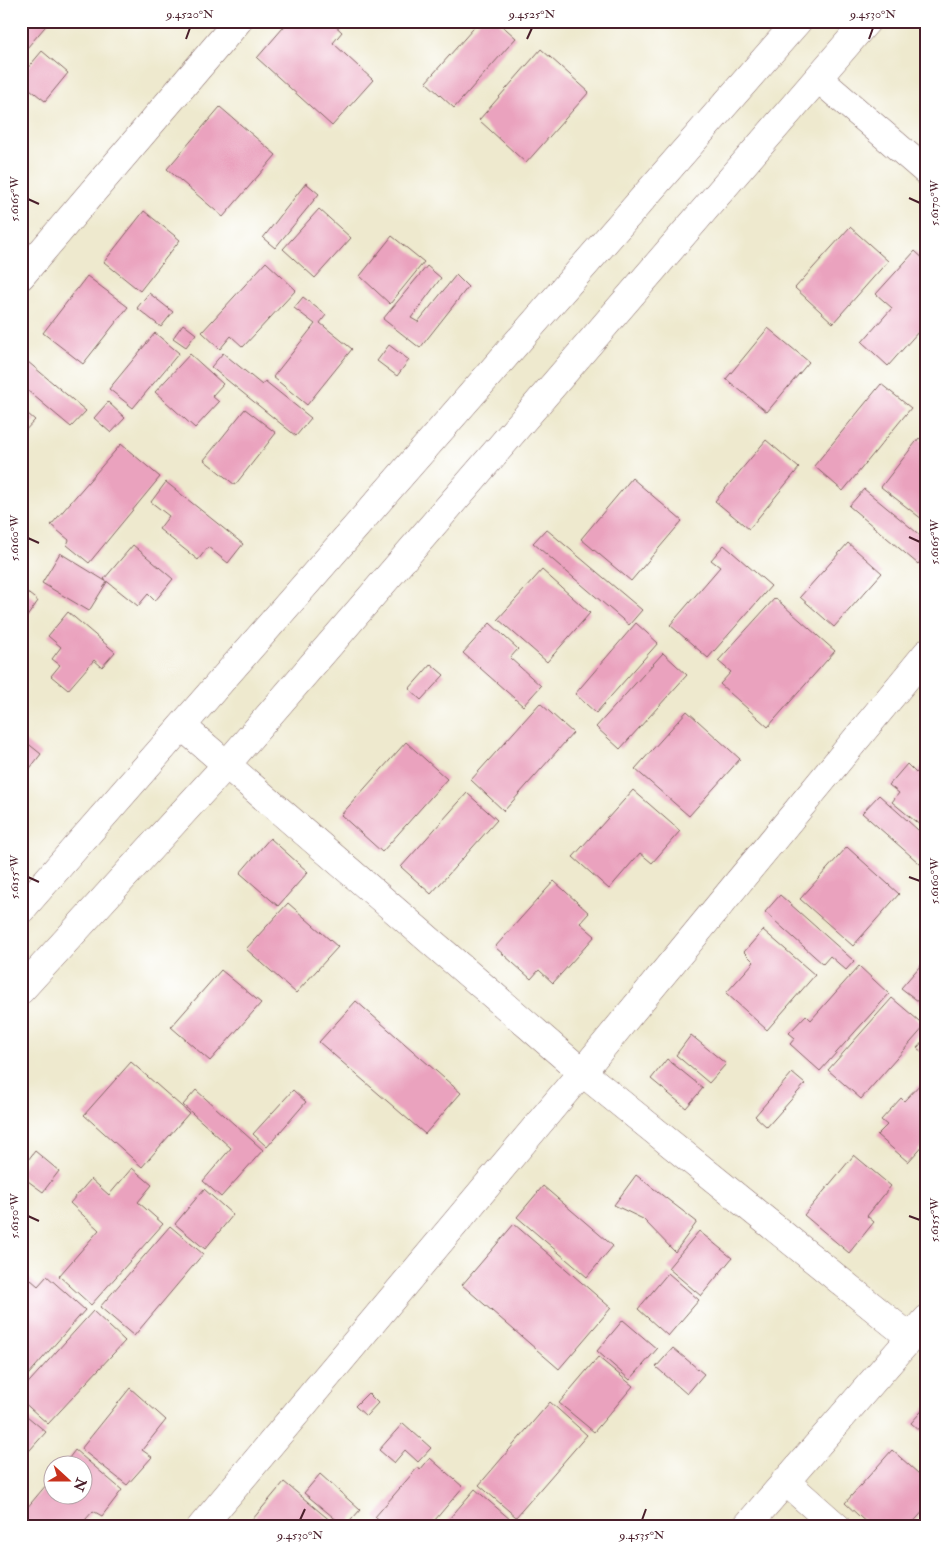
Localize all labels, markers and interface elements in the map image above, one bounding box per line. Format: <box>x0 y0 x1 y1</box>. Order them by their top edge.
text: 9.4520°N <box>165 7 214 22</box>
text: 9.4525°N <box>508 7 556 22</box>
text: 9.4530°N <box>849 7 896 22</box>
text: 5.6165°W <box>7 176 22 222</box>
text: 5.6170°W <box>927 179 942 226</box>
text: 5.6160°W <box>7 514 22 561</box>
text: 5.6165°W <box>927 519 942 565</box>
text: 5.6155°W <box>7 854 22 899</box>
text: 5.6160°W <box>927 857 942 904</box>
text: 5.6150°W <box>7 1193 22 1239</box>
text: 5.6155°W <box>927 1197 942 1242</box>
north arrow <box>42 1456 92 1506</box>
text: N <box>69 1475 90 1494</box>
text: 9.4530°N <box>276 1528 323 1543</box>
text: 9.4535°N <box>618 1528 665 1543</box>

